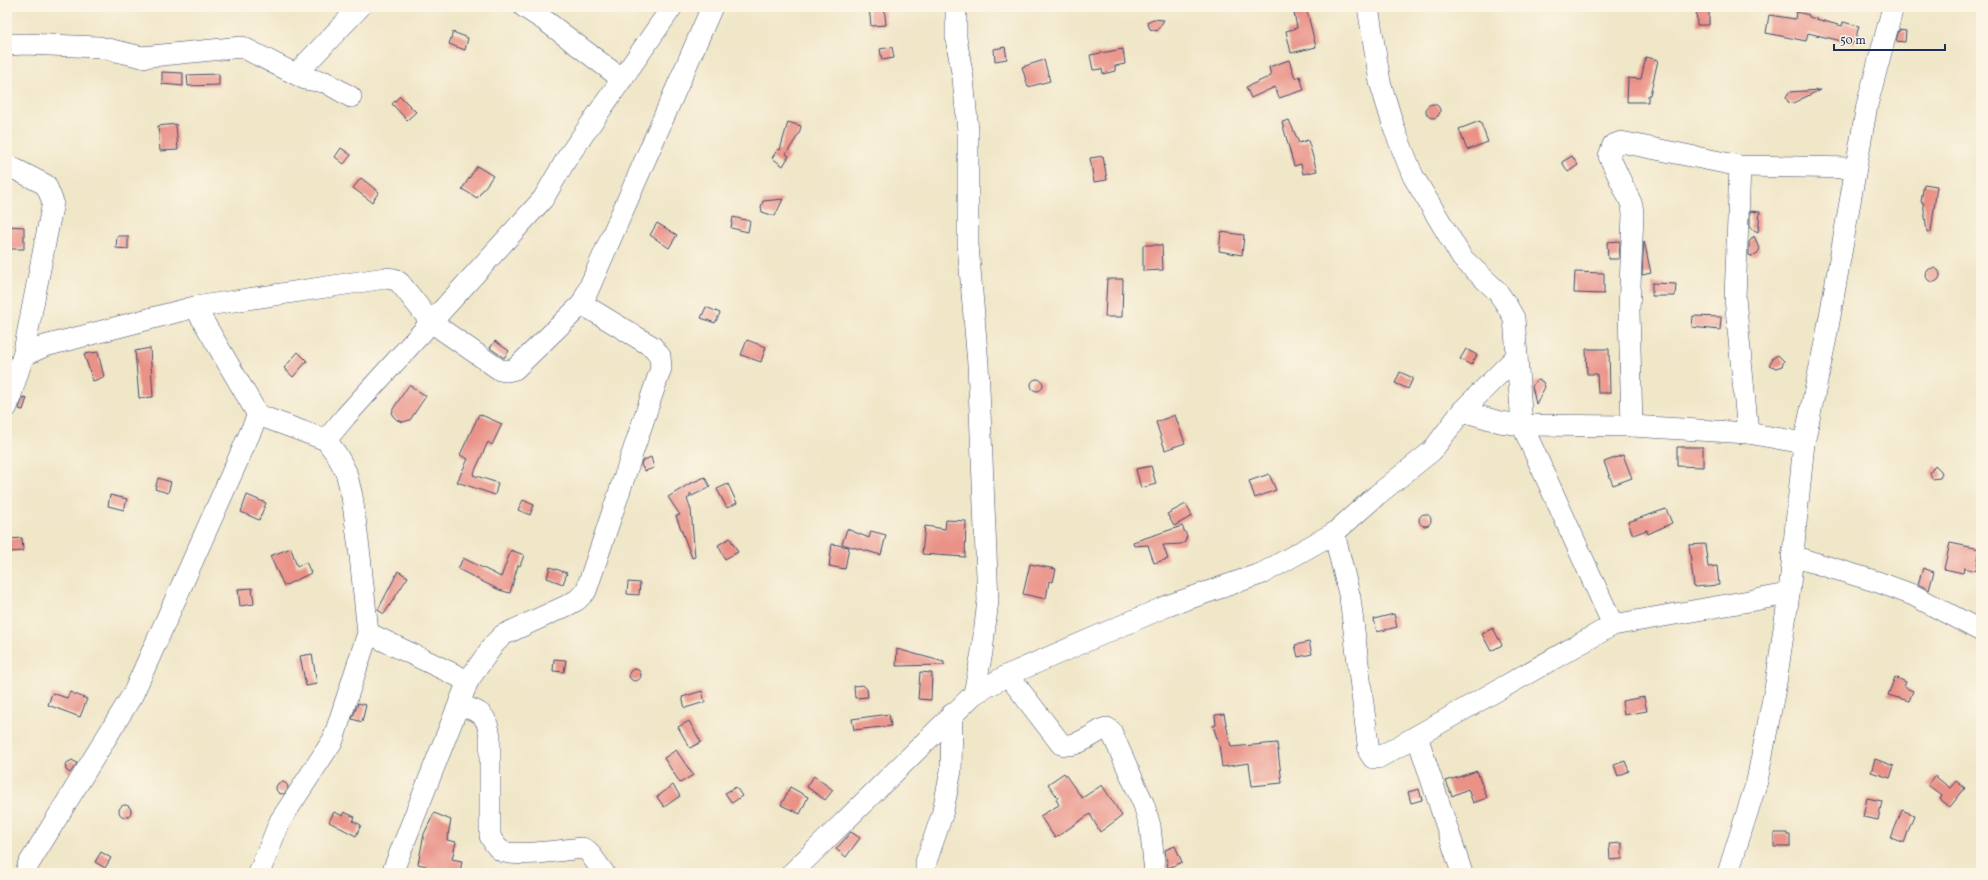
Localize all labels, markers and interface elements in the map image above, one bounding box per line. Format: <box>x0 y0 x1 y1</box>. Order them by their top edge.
scale bar <box>1834 26 1945 52</box>
text: 50 m <box>1840 33 1866 49</box>

